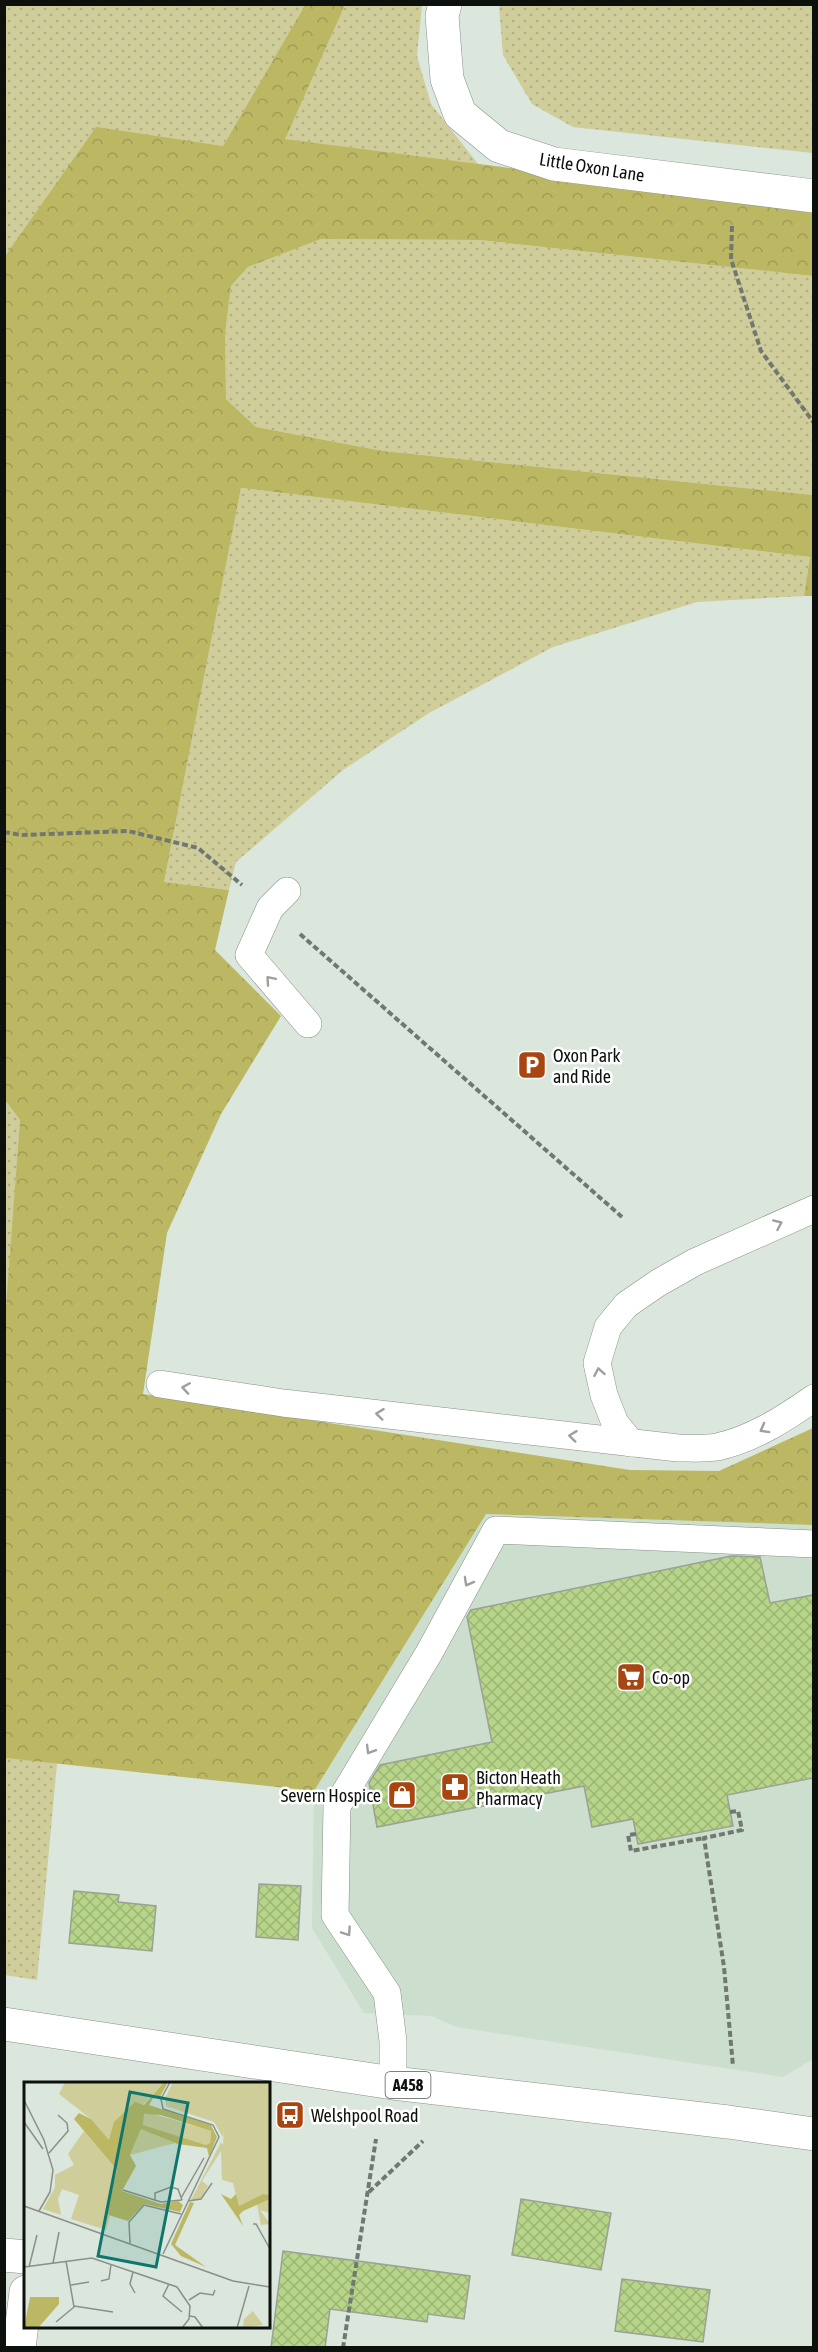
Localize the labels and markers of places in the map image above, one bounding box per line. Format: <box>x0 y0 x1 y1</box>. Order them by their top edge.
place label: Oxon Park and Ride <box>553 1045 620 1087</box>
parking icon: Oxon Park and Ride <box>516 1049 548 1081</box>
supermarket icon: Co-op <box>615 1661 647 1693</box>
place label: Co-op <box>652 1667 690 1688</box>
place label: Bicton Heath Pharmacy <box>476 1767 561 1809</box>
pharmacy icon: Bicton Heath Pharmacy <box>439 1771 471 1803</box>
shop icon: Severn Hospice <box>386 1779 418 1811</box>
place label: Severn Hospice <box>281 1785 381 1806</box>
bus stop icon: Welshpool Road <box>274 2099 306 2131</box>
place label: Welshpool Road <box>311 2105 419 2126</box>

